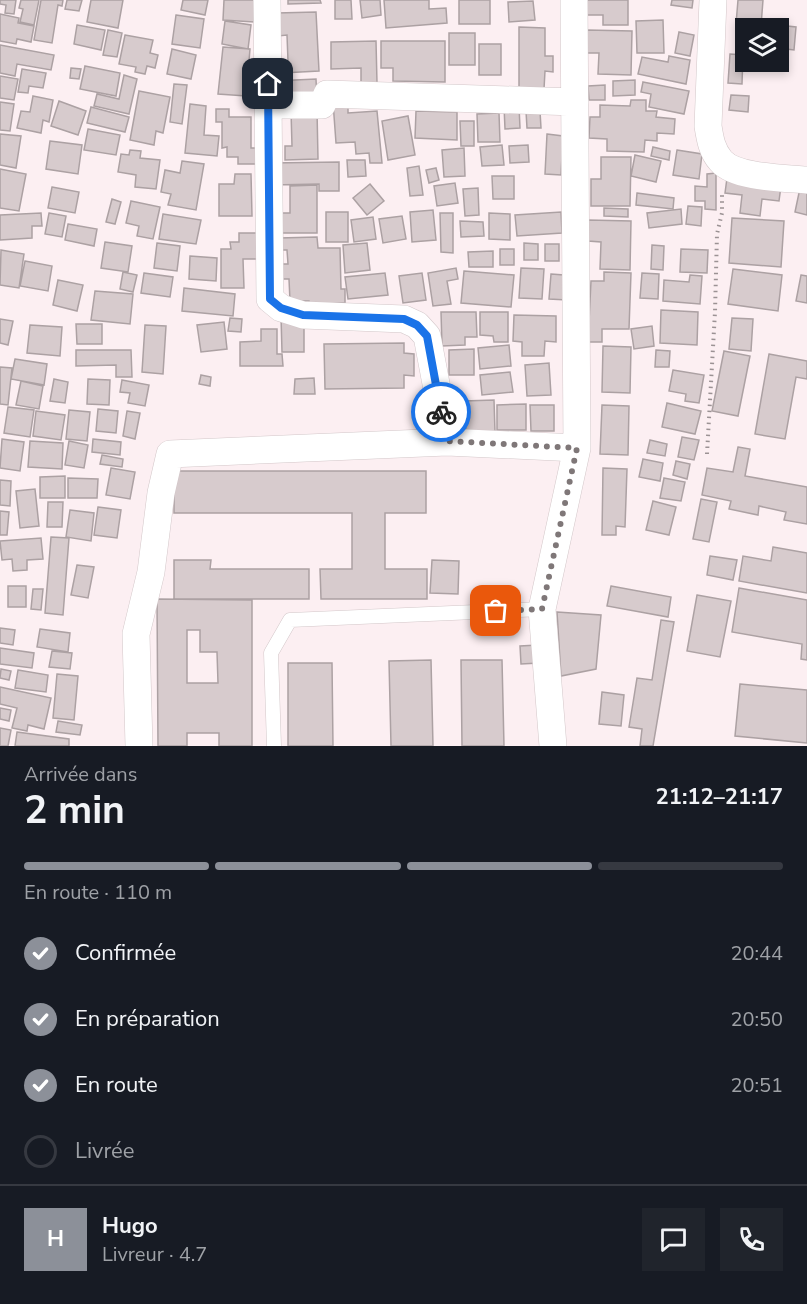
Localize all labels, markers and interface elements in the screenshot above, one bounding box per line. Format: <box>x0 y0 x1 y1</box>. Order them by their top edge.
map controls <box>735 18 789 72</box>
button: layers <box>735 18 789 72</box>
pin <box>242 58 293 109</box>
icon: home <box>251 67 284 100</box>
courier <box>411 382 471 442</box>
icon: bike <box>425 396 458 429</box>
pin <box>470 585 521 636</box>
icon: bag <box>479 594 512 627</box>
text: Arrivée dans <box>24 761 137 788</box>
text: 21:12–21:17 <box>655 782 783 812</box>
text: 2 min <box>24 784 125 837</box>
text: En route · 110 m <box>24 879 172 906</box>
icon: check <box>24 937 57 970</box>
text: Confirmée <box>75 938 176 968</box>
text: 20:44 <box>730 940 783 967</box>
icon: check <box>24 1003 57 1036</box>
text: En préparation <box>75 1004 220 1034</box>
text: 20:50 <box>730 1006 783 1033</box>
icon: check <box>24 1069 57 1102</box>
text: En route <box>75 1070 158 1100</box>
text: 20:51 <box>730 1072 783 1099</box>
text: Livrée <box>75 1136 135 1166</box>
button: chat <box>642 1208 705 1271</box>
button: phone <box>720 1208 783 1271</box>
text: Hugo <box>102 1211 158 1241</box>
text: H <box>47 1224 64 1254</box>
text: Livreur · 4.7 <box>102 1241 207 1268</box>

